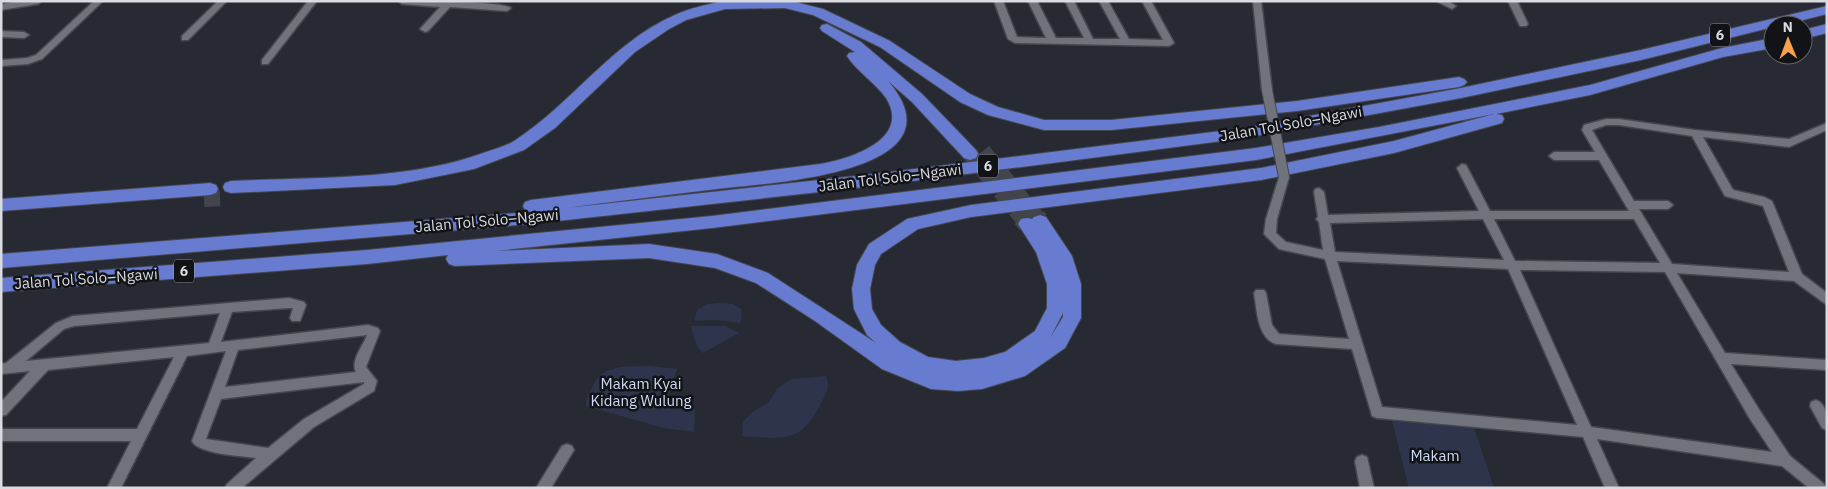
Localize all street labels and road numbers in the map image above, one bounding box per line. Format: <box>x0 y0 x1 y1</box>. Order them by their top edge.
road number: 6 <box>1710 24 1730 46</box>
street label: Jalan Tol Solo–Ngawi <box>1218 102 1363 145</box>
road number: 6 <box>978 154 998 178</box>
street label: Jalan Tol Solo–Ngawi <box>817 159 962 196</box>
street label: Jalan Tol Solo–Ngawi <box>415 205 559 236</box>
road number: 6 <box>174 260 194 282</box>
street label: Jalan Tol Solo–Ngawi <box>14 264 158 293</box>

